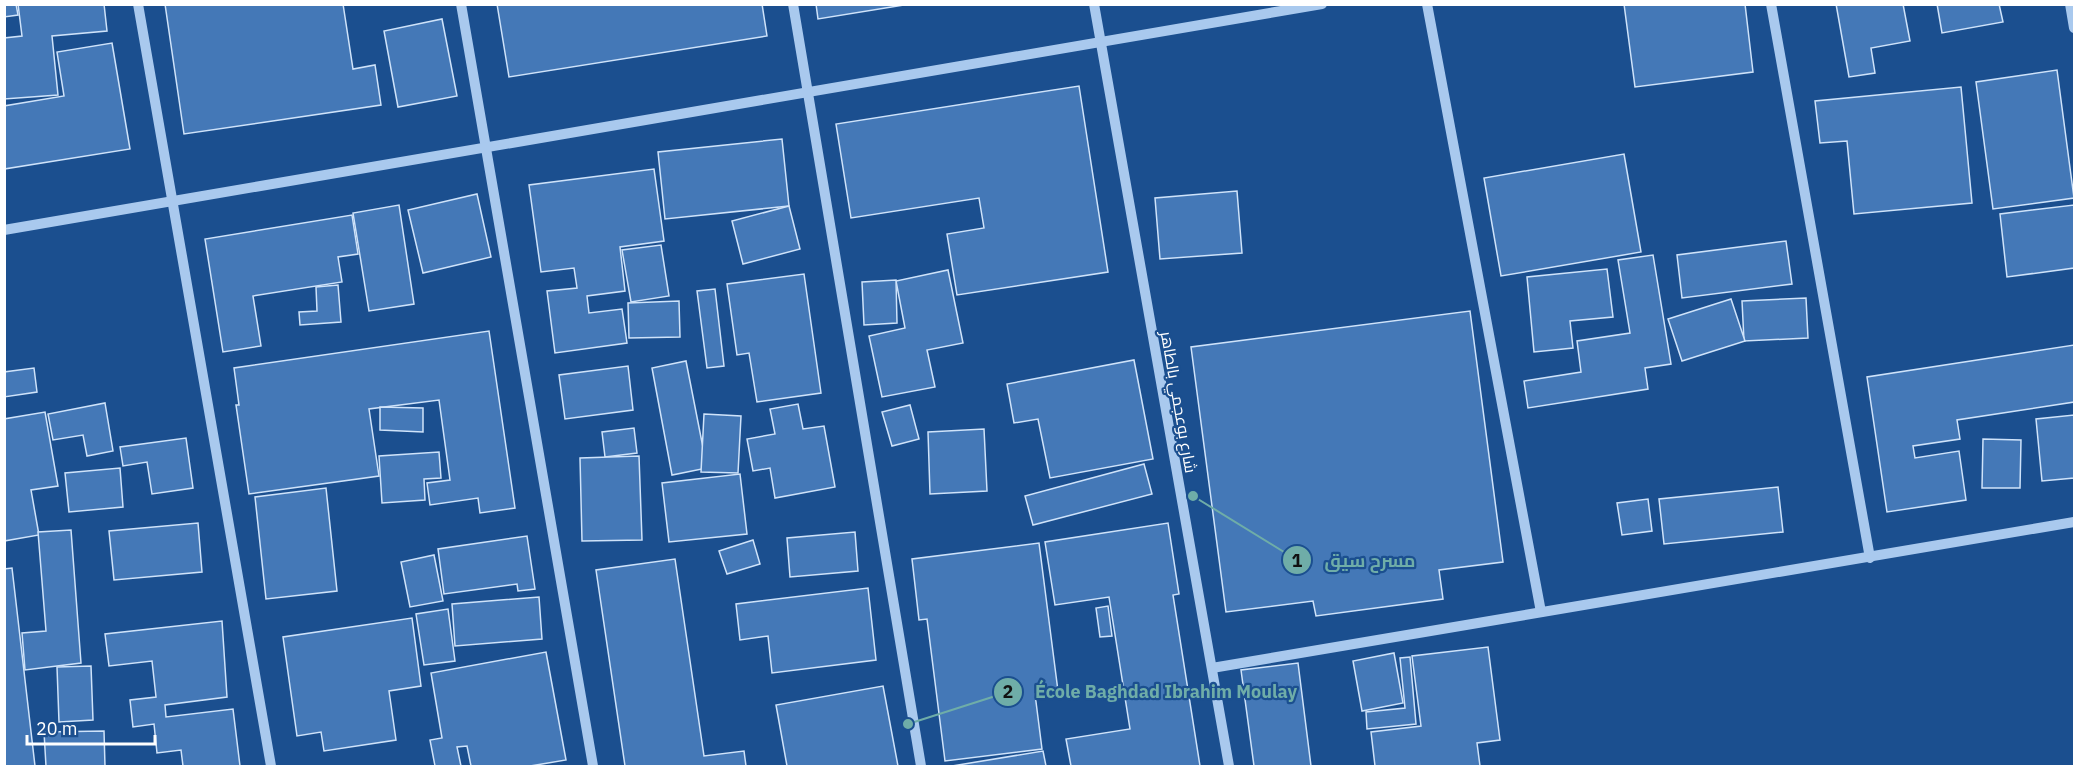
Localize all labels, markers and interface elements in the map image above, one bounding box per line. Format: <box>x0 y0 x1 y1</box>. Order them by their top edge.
street label: شارع بوعجمي بالطاهر <box>1153 328 1201 475</box>
callout: مسرح سيق <box>1282 542 1427 578</box>
text: 1 <box>1292 549 1303 572</box>
text: مسرح سيق <box>1325 549 1415 573</box>
callout: École Baghdad Ibrahim Moulay <box>993 674 1309 710</box>
text: École Baghdad Ibrahim Moulay <box>1035 679 1297 703</box>
text: 2 <box>1003 680 1013 703</box>
scale bar <box>27 708 154 746</box>
text: 20 m <box>36 717 78 740</box>

